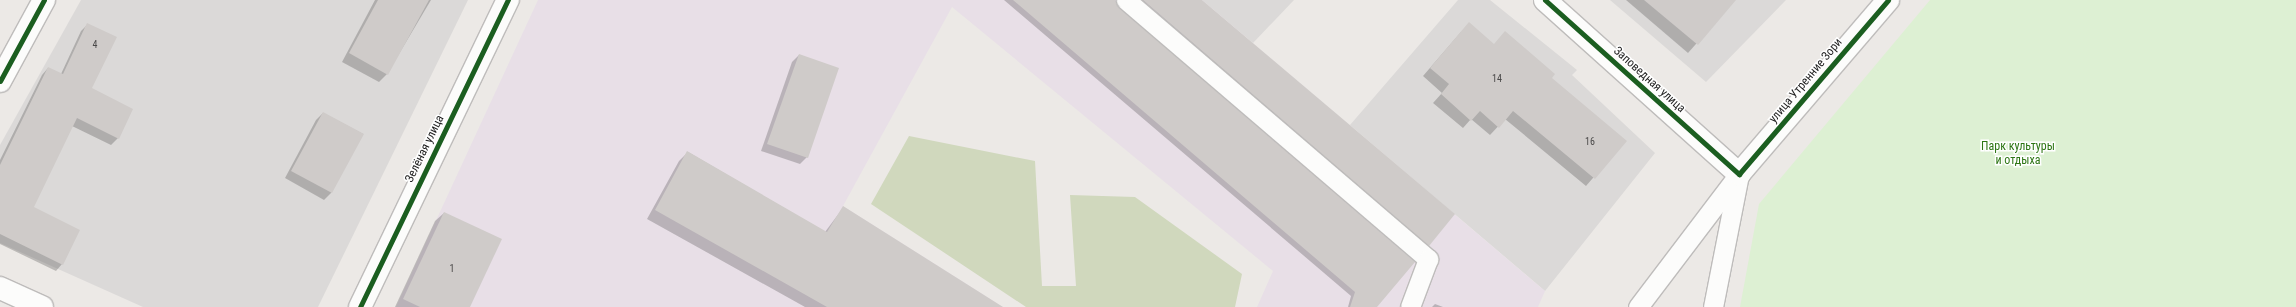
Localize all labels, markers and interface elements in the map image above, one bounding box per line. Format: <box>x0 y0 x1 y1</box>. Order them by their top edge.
street label: улица Утренние Зори <box>1766 36 1846 126</box>
house number: 4 <box>93 39 97 51</box>
street label: Заповедная улица <box>1610 44 1688 116</box>
house number: 14 <box>1492 73 1502 85</box>
street label: Зелёная улица <box>403 113 447 185</box>
house number: 16 <box>1585 136 1595 148</box>
park label: Парк культуры и отдыха <box>1981 140 2055 168</box>
house number: 1 <box>450 263 454 275</box>

